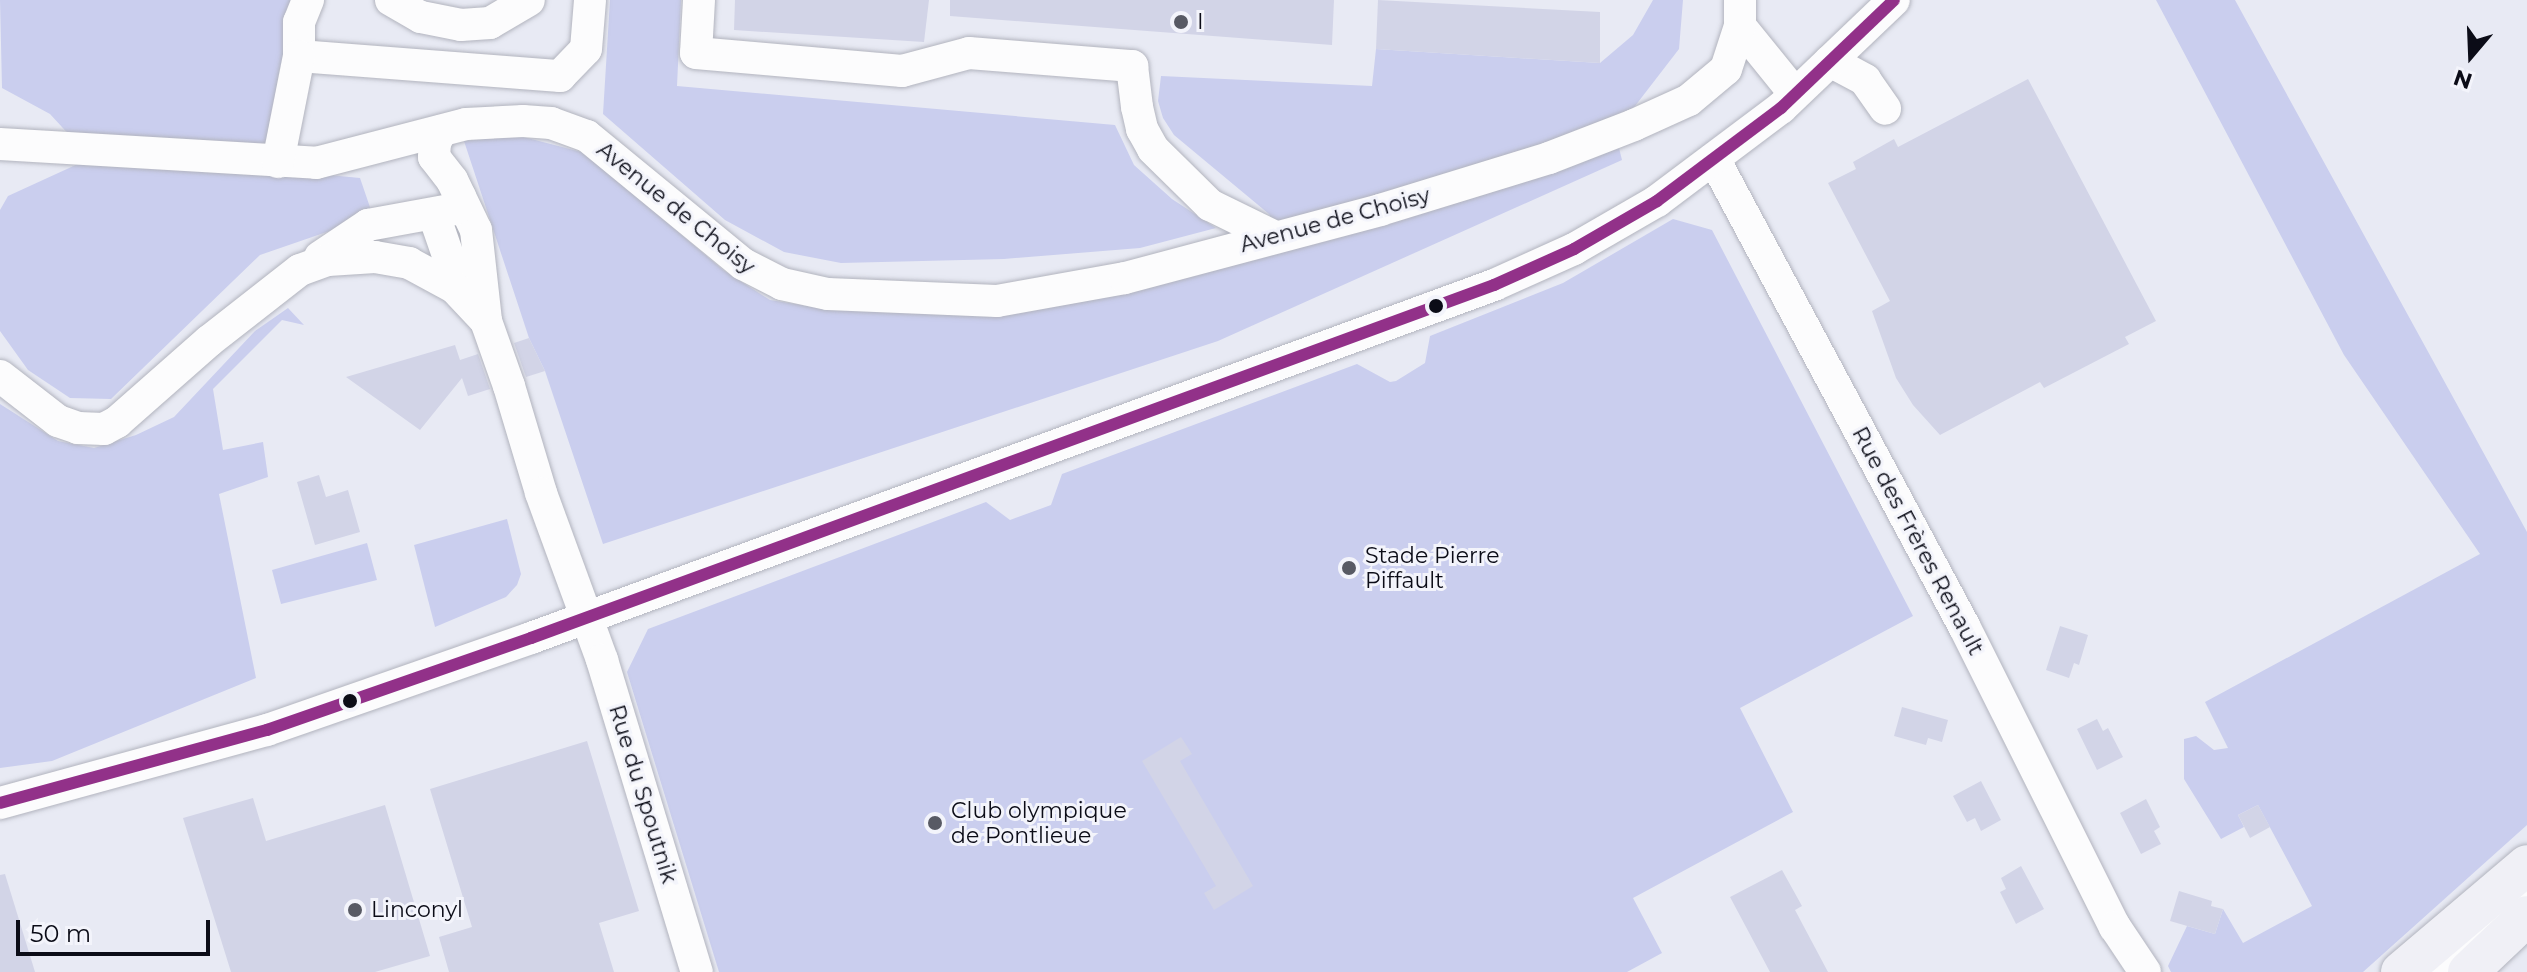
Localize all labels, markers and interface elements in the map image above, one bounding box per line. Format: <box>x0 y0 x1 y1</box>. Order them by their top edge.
place label: I <box>1197 9 1204 35</box>
marker: I <box>1172 13 1190 31</box>
north arrow <box>2431 16 2511 96</box>
text: N <box>2450 64 2476 95</box>
street label: Avenue de Choisy <box>592 136 760 280</box>
street label: Avenue de Choisy <box>1237 182 1433 258</box>
unlabelled marker <box>1428 298 1444 314</box>
street label: Rue des Frères Renault <box>1847 422 1989 660</box>
place label: Stade Pierre Piffault <box>1365 542 1499 594</box>
marker: Stade Pierre Piffault <box>1340 559 1358 577</box>
unlabelled marker <box>342 693 358 709</box>
street label: Rue du Spoutnik <box>603 702 683 886</box>
place label: Club olympique de Pontlieue <box>951 797 1127 848</box>
marker: Club olympique de Pontlieue <box>926 814 944 832</box>
place label: Linconyl <box>371 897 463 923</box>
marker: Linconyl <box>346 901 364 919</box>
scale bar <box>20 904 214 954</box>
text: 50 m <box>30 919 91 948</box>

